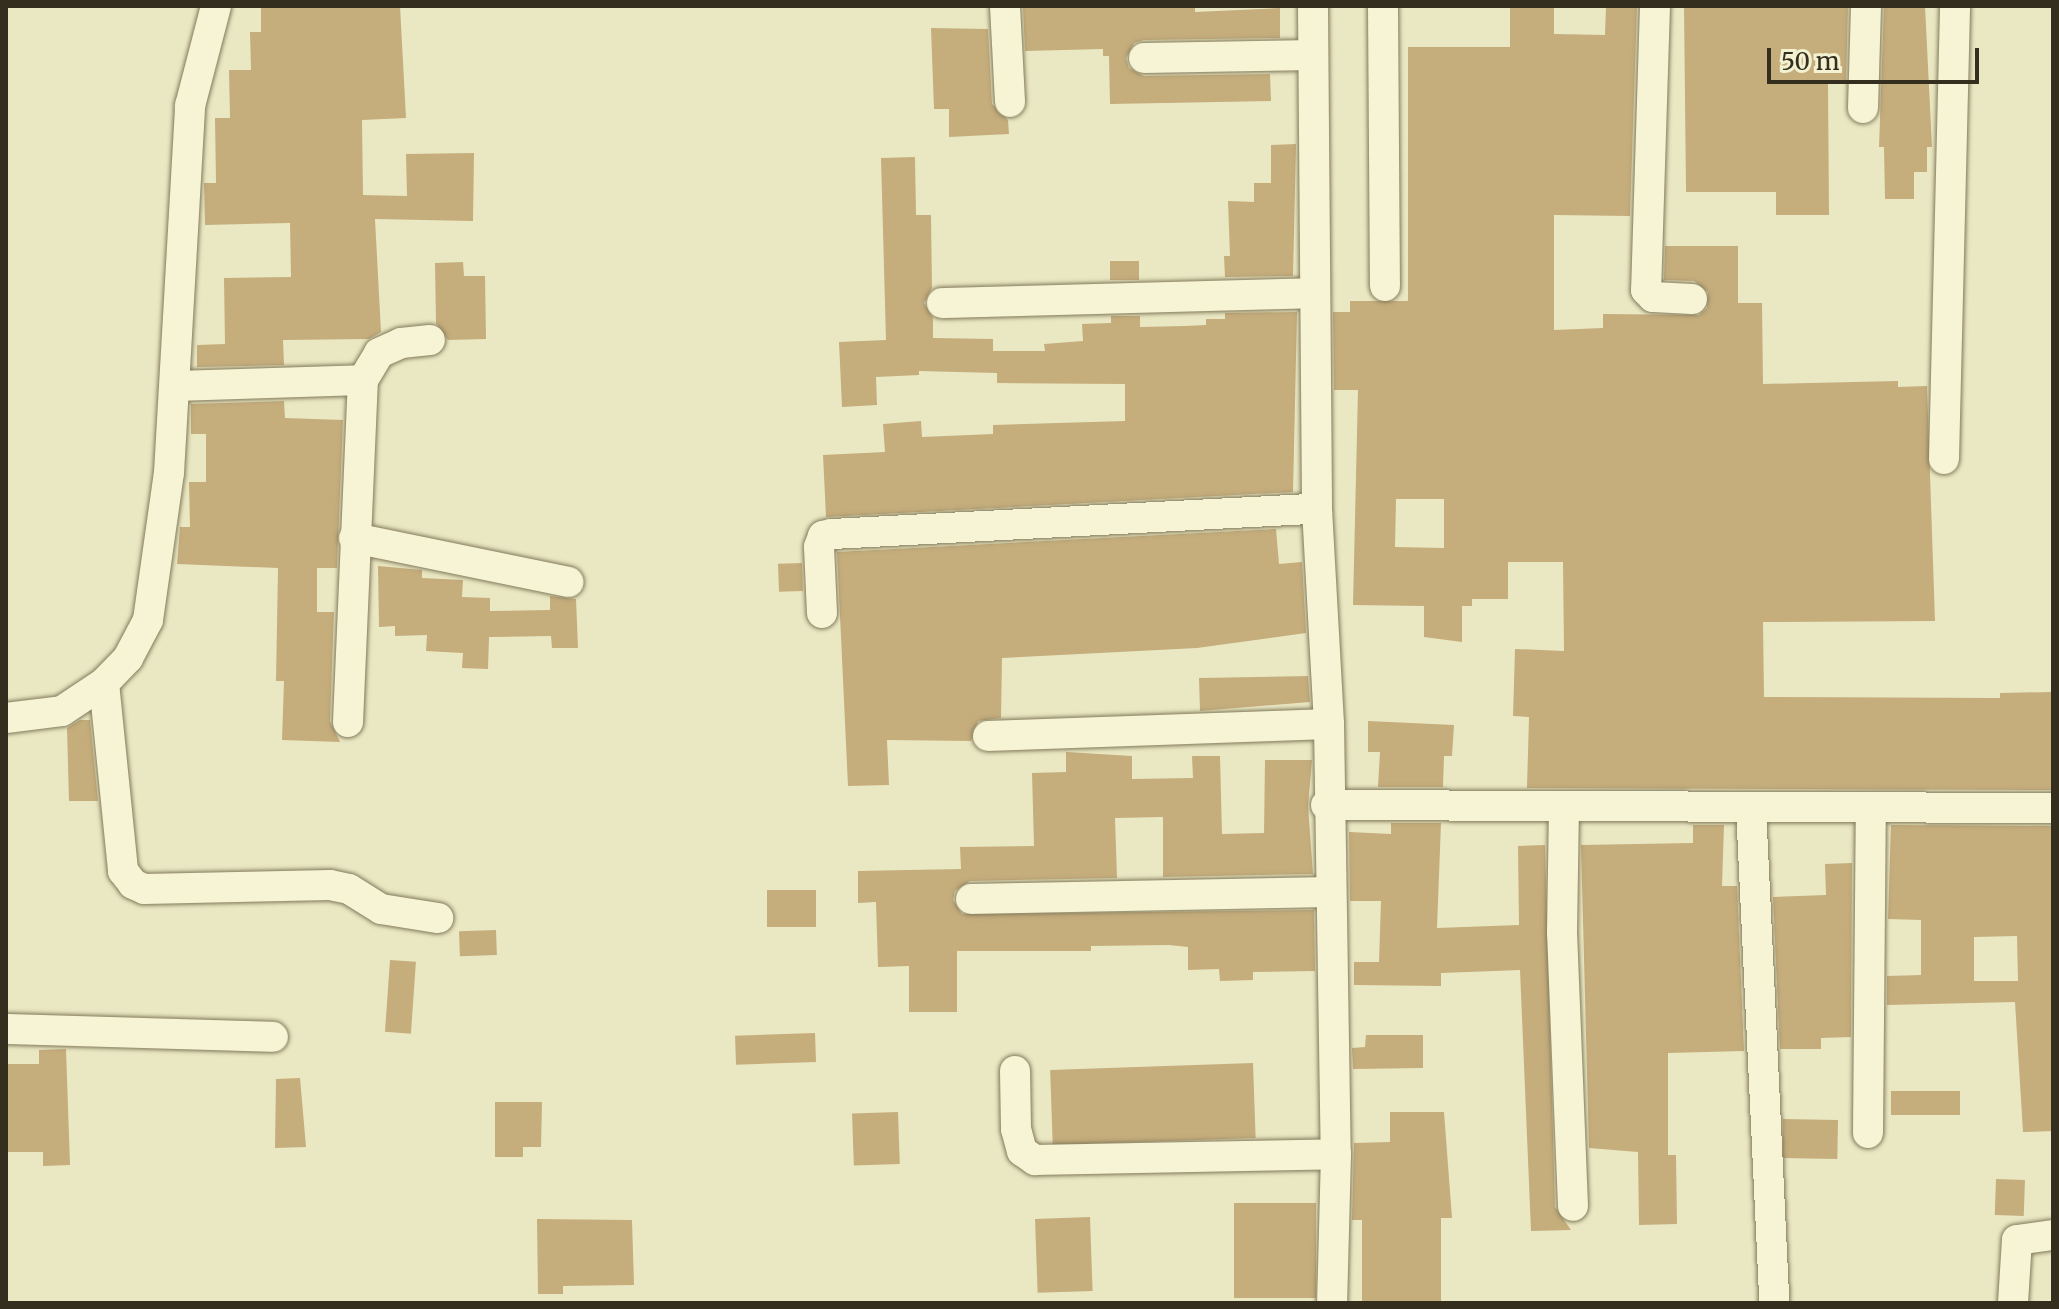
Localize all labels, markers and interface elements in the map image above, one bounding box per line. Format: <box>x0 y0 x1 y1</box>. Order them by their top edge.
scale bar <box>1771 32 1983 82</box>
text: 50 m <box>1781 46 1840 77</box>

